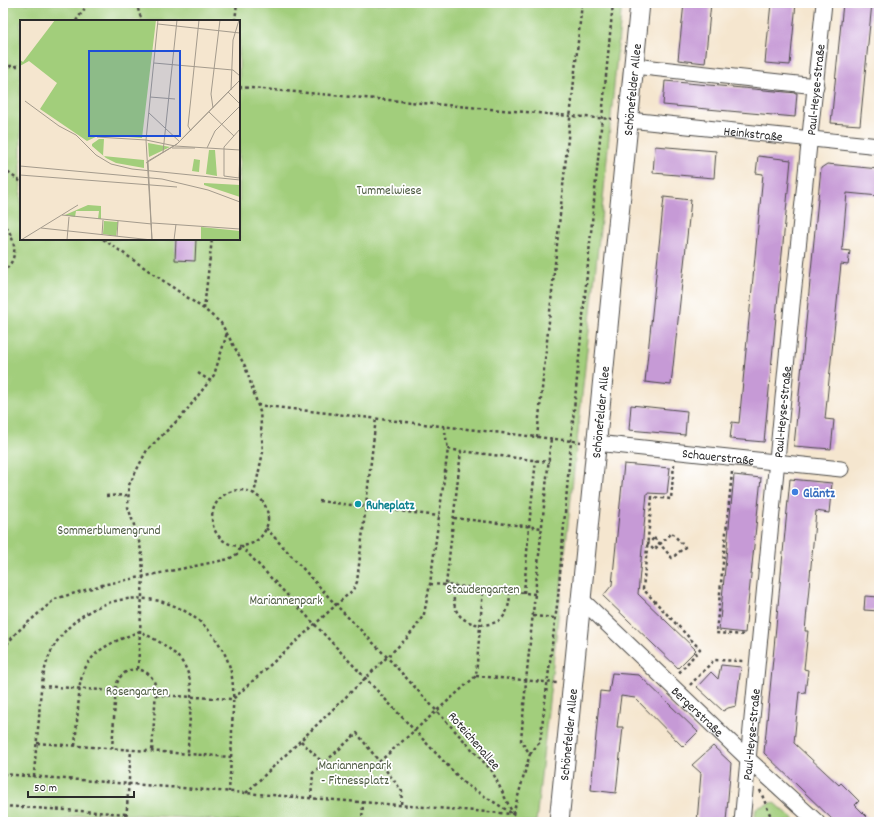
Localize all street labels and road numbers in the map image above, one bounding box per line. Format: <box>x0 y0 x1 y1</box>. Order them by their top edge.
street label: Schönefelder Allee <box>620 43 648 137</box>
street label: Paul-Heyse-Straße <box>803 43 832 137</box>
street label: Heinkstraße <box>723 123 784 148</box>
street label: Schönefelder Allee <box>588 365 616 459</box>
street label: Paul-Heyse-Straße <box>770 365 798 459</box>
street label: Schauerstraße <box>681 445 755 472</box>
street label: Bergerstraße <box>666 683 727 743</box>
street label: Schönefelder Allee <box>556 688 584 782</box>
street label: Paul-Heyse-Straße <box>739 688 767 781</box>
street label: Roteichenallee <box>442 708 504 775</box>

